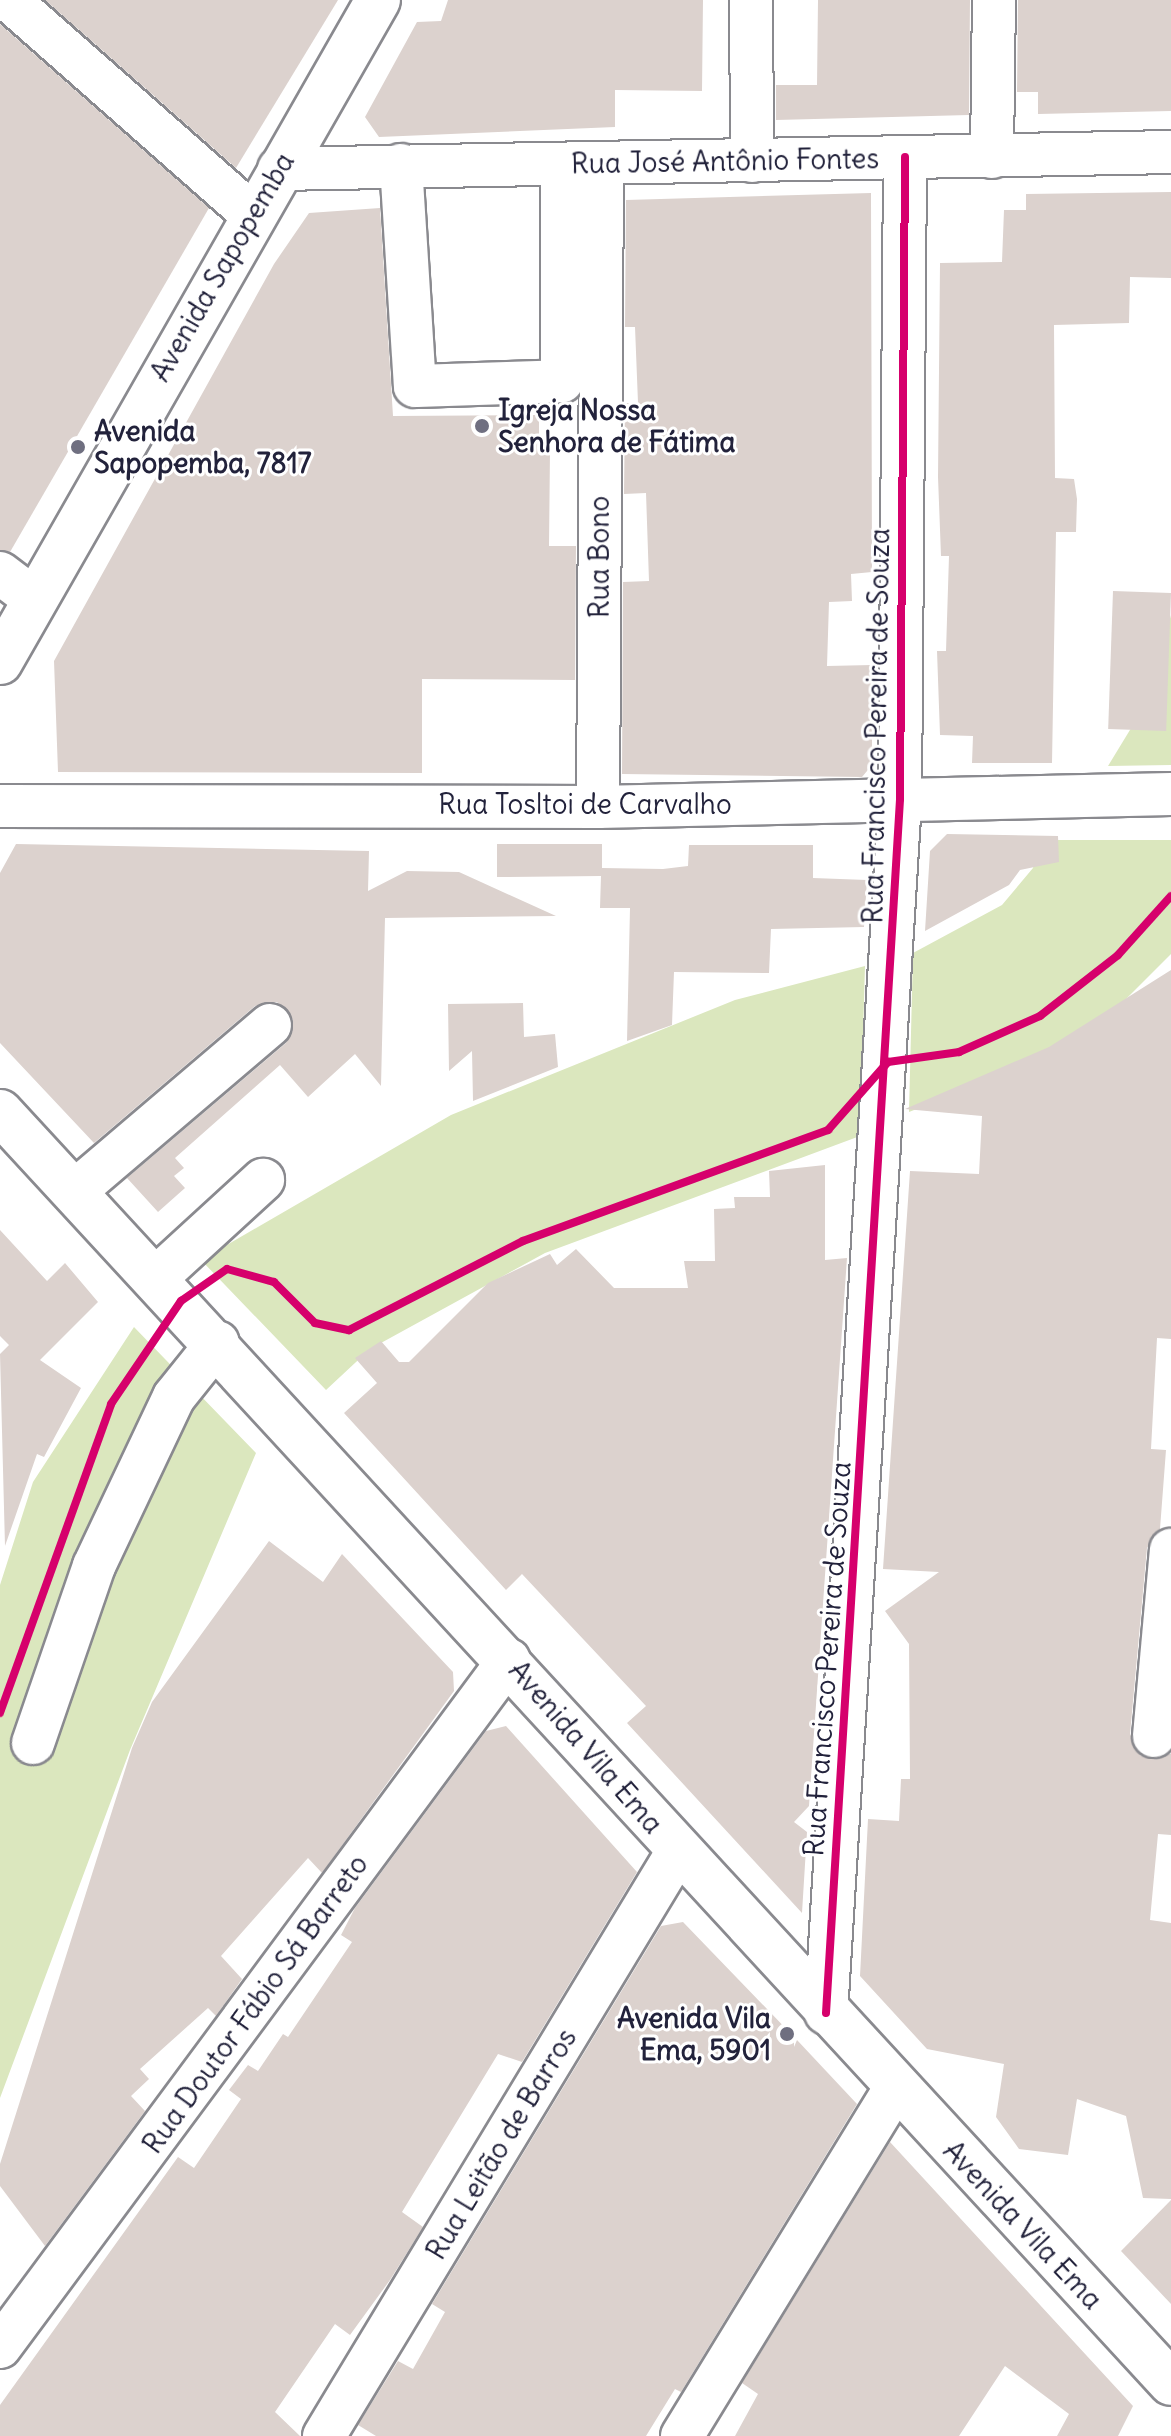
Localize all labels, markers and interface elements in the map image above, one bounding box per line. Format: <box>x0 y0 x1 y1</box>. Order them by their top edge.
street label: Rua José Antônio Fontes <box>571 142 879 180</box>
street label: Avenida Sapopemba <box>143 147 301 387</box>
place label: Igreja Nossa Senhora de Fátima <box>498 393 735 459</box>
place label: Avenida Sapopemba, 7817 <box>94 414 312 480</box>
marker: Igreja Nossa Senhora de Fátima <box>473 417 491 435</box>
marker: Avenida Sapopemba, 7817 <box>69 438 87 456</box>
street label: Rua Bono <box>582 496 616 618</box>
street label: Rua Francisco Pereira de Souza <box>856 528 896 924</box>
street label: Rua Tosltoi de Carvalho <box>438 787 732 821</box>
street label: Rua Francisco Pereira de Souza <box>796 1460 858 1858</box>
street label: Avenida Vila Ema <box>502 1654 670 1840</box>
street label: Rua Doutor Fábio Sá Barreto <box>135 1848 375 2160</box>
place label: Avenida Vila Ema, 5901 <box>617 2001 771 2067</box>
street label: Rua Leitão de Barros <box>419 2022 583 2266</box>
marker: Avenida Vila Ema, 5901 <box>778 2025 796 2043</box>
street label: Avenida Vila Ema <box>937 2134 1109 2316</box>

